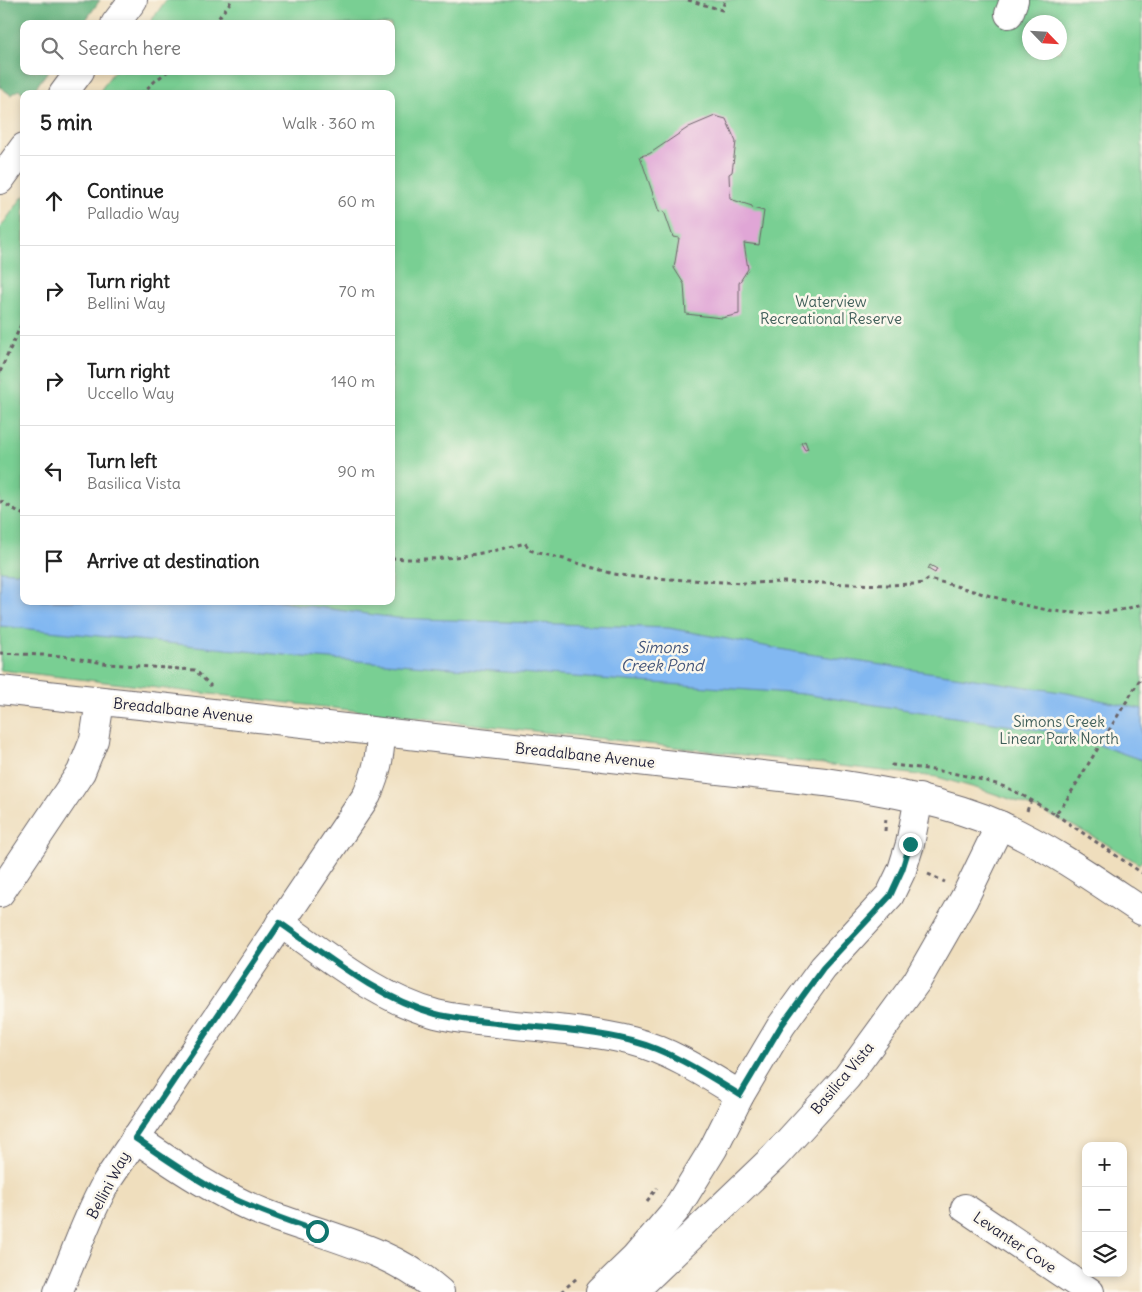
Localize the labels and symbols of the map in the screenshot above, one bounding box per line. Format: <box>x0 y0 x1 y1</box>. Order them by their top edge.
north arrow <box>1022 15 1067 60</box>
park label: Waterview Recreational Reserve <box>760 292 902 328</box>
water label: Simons Creek Pond <box>621 637 706 675</box>
street label: Breadalbane Avenue <box>112 693 254 727</box>
park label: Simons Creek Linear Park North <box>999 712 1119 748</box>
street label: Breadalbane Avenue <box>514 738 656 772</box>
route end <box>899 833 922 856</box>
street label: Basilica Vista <box>806 1038 878 1118</box>
street label: Bellini Way <box>82 1148 134 1222</box>
street label: Levanter Cove <box>970 1207 1060 1277</box>
route start <box>306 1220 329 1243</box>

